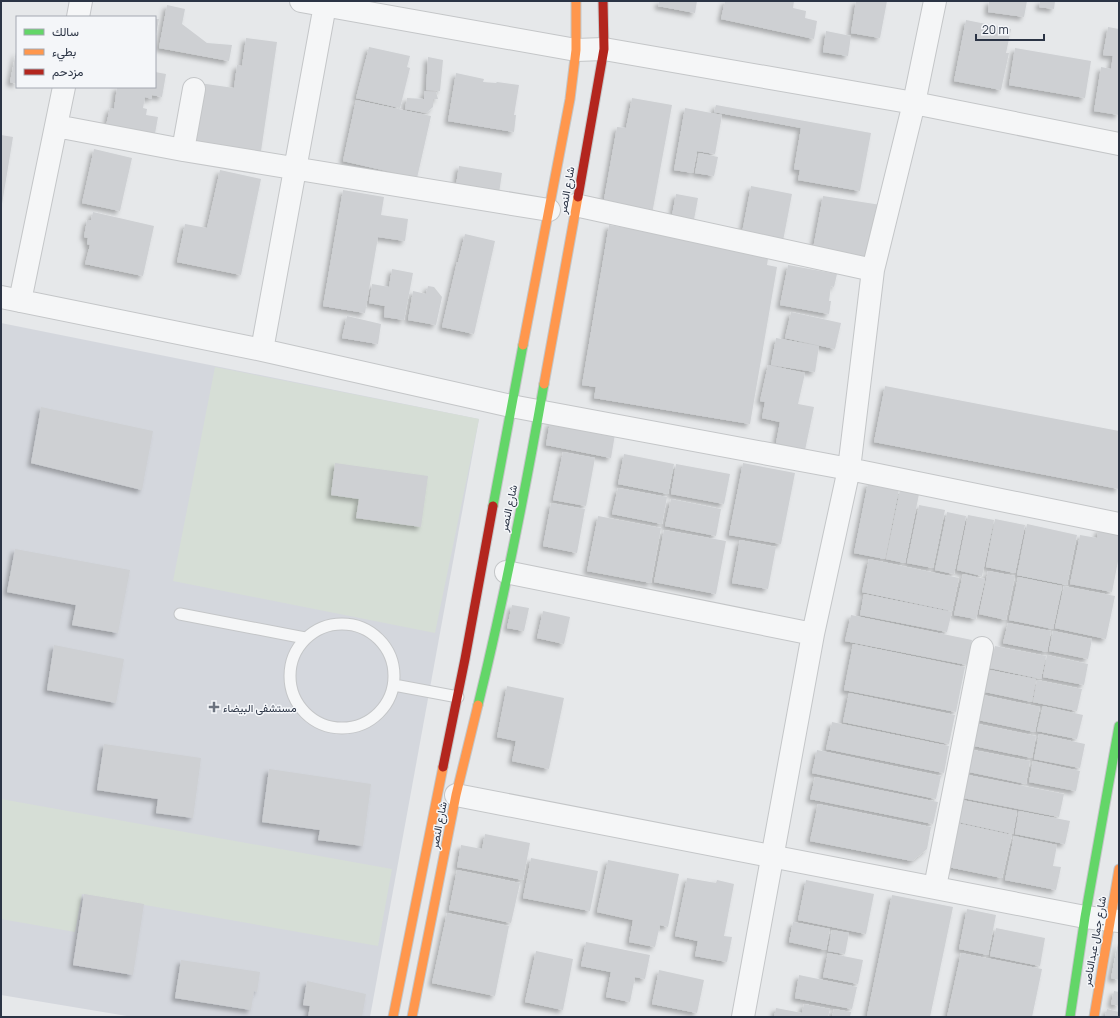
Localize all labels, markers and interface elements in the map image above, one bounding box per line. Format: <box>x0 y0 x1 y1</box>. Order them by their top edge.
legend <box>16 16 156 88</box>
scale bar <box>976 16 1044 42</box>
text: 20 m <box>982 21 1009 38</box>
text: سالك <box>52 23 79 40</box>
text: بطيء <box>52 43 76 62</box>
text: مزدحم <box>52 63 83 80</box>
street label: شارع النصر <box>554 165 579 216</box>
street label: شارع النصر <box>496 483 521 534</box>
place label: مستشفى البيضاء <box>223 700 297 715</box>
marker: مستشفى البيضاء <box>208 701 220 713</box>
street label: شارع النصر <box>426 800 451 851</box>
street label: شارع جمال عبدالناصر <box>1079 894 1110 988</box>

